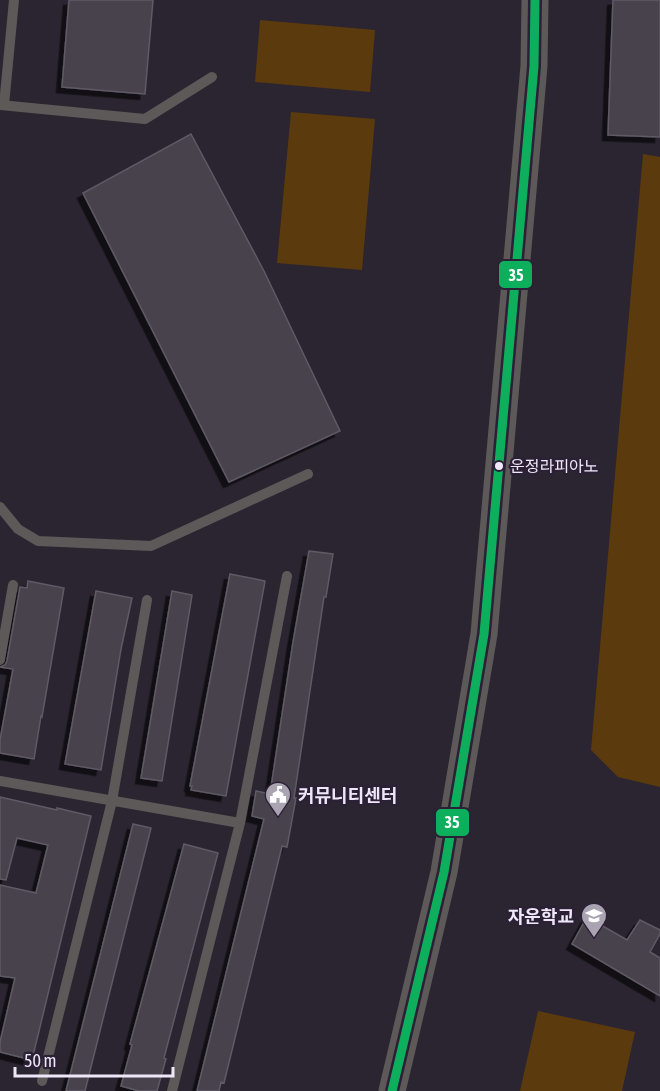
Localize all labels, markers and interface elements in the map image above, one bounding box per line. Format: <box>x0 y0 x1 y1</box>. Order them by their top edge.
line badge: 35 <box>498 260 533 289</box>
text: 35 <box>508 266 524 284</box>
place label: 운정라피아노 <box>510 457 599 475</box>
marker: 운정라피아노 <box>493 460 505 472</box>
public building icon: 커뮤니티센터 <box>263 780 293 818</box>
place label: 커뮤니티센터 <box>298 785 397 806</box>
line badge: 35 <box>435 808 470 837</box>
text: 35 <box>444 813 460 831</box>
school or university icon: 자운학교 <box>579 901 609 939</box>
place label: 자운학교 <box>508 906 574 927</box>
scale bar <box>15 1040 172 1078</box>
text: 50 m <box>24 1050 56 1071</box>

